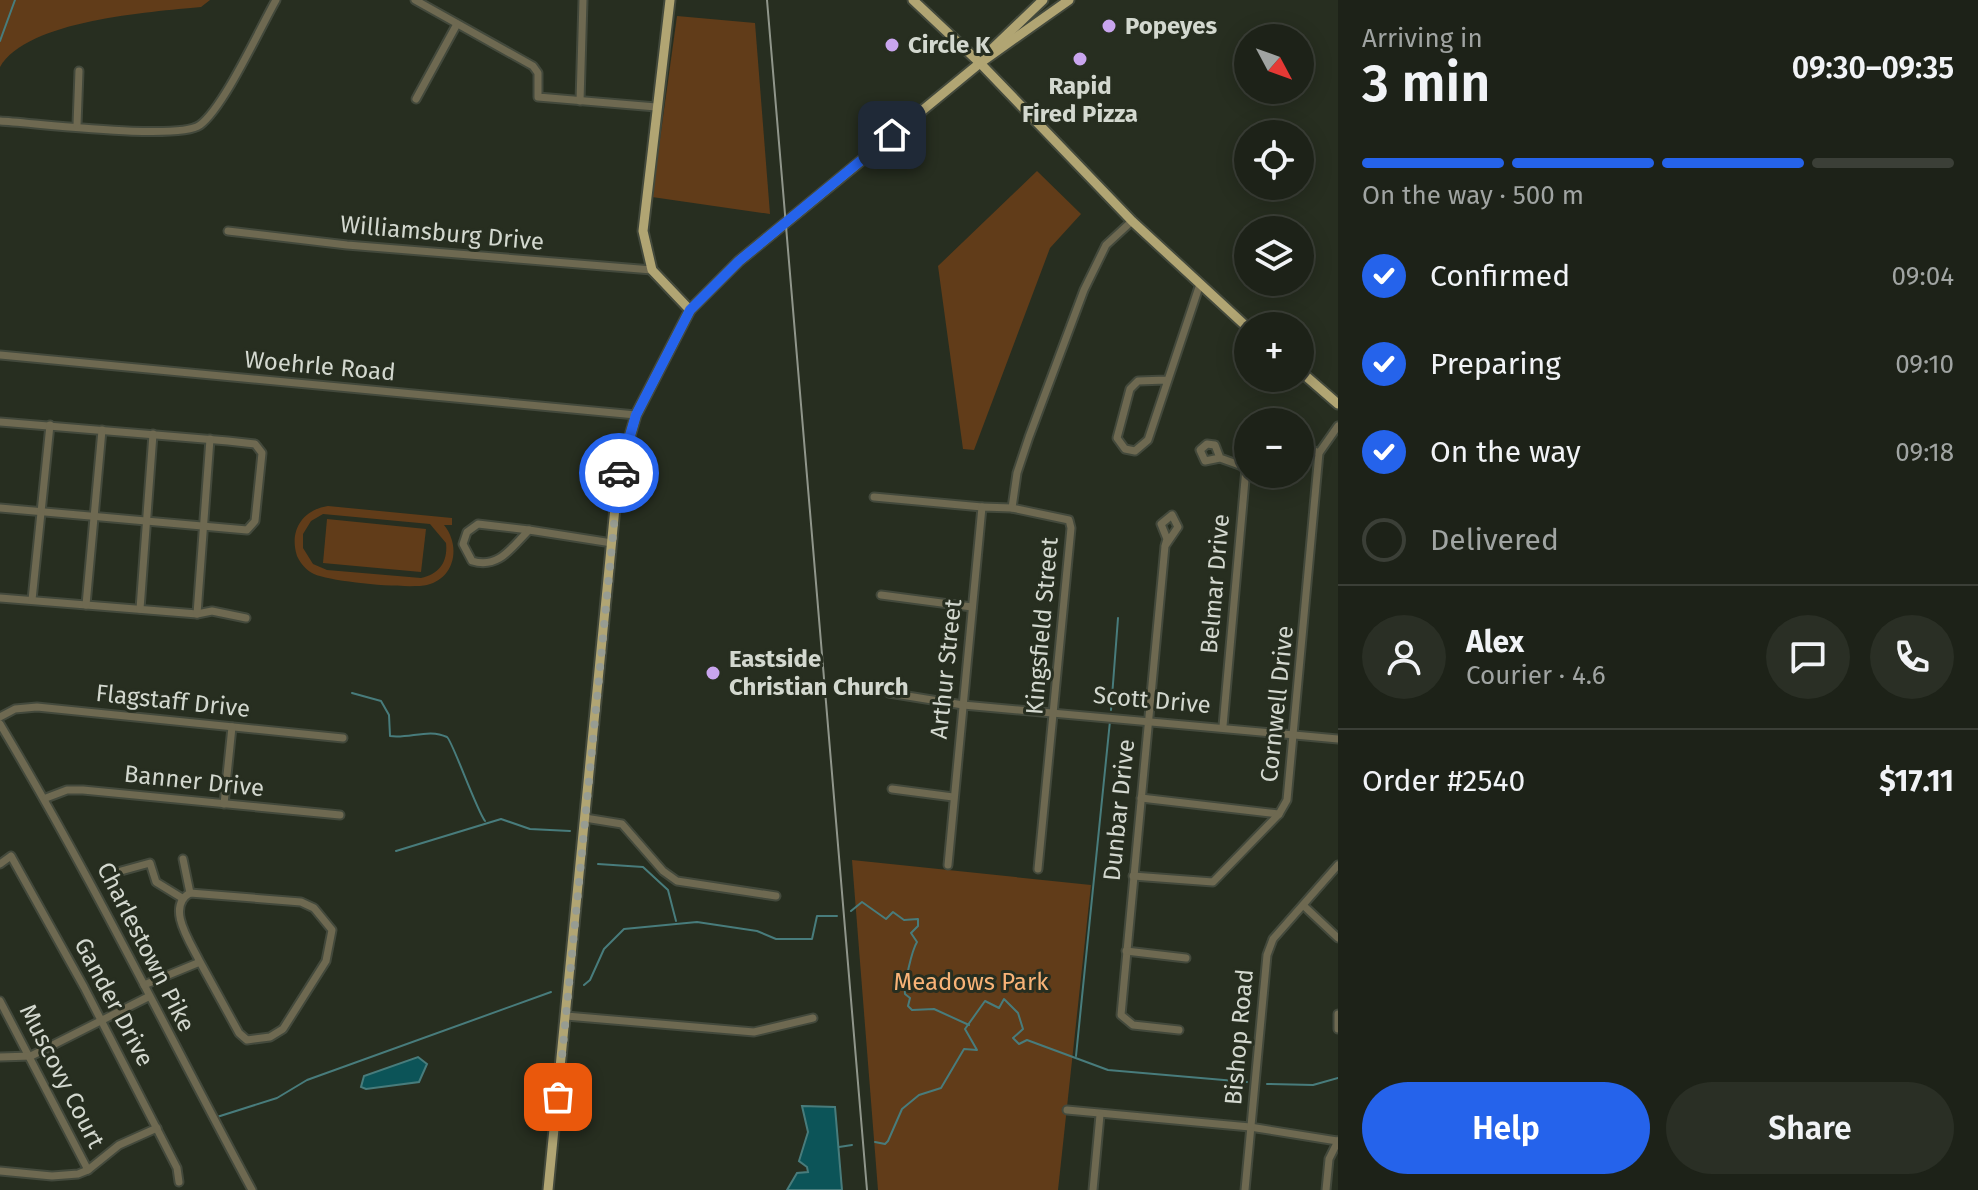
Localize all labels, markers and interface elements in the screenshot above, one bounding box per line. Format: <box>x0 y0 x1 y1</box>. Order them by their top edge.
place label: Popeyes <box>1125 12 1218 40</box>
marker: Popeyes <box>1100 17 1118 35</box>
text: Arriving in <box>1362 23 1483 54</box>
north arrow <box>1234 24 1314 104</box>
map controls <box>1234 24 1314 488</box>
place label: Circle K <box>908 31 991 59</box>
marker: Circle K <box>883 36 901 54</box>
marker: Rapid Fired Pizza <box>1071 50 1089 68</box>
text: 09:30–09:35 <box>1792 50 1954 86</box>
text: 3 min <box>1362 52 1490 115</box>
place label: Rapid Fired Pizza <box>1022 72 1138 128</box>
pin <box>858 101 926 169</box>
icon: home <box>870 113 914 157</box>
button: locate <box>1234 120 1314 200</box>
text: On the way · 500 m <box>1362 180 1584 211</box>
street label: Williamsburg Drive <box>339 210 545 256</box>
button: layers <box>1234 216 1314 296</box>
icon: check <box>1362 254 1406 298</box>
text: Confirmed <box>1430 258 1570 294</box>
text: 09:04 <box>1892 261 1954 292</box>
button: + <box>1234 312 1314 392</box>
icon: check <box>1362 342 1406 386</box>
street label: Woehrle Road <box>243 345 397 387</box>
text: Preparing <box>1430 346 1561 382</box>
text: 09:10 <box>1895 349 1954 380</box>
button: − <box>1234 408 1314 488</box>
icon: check <box>1362 430 1406 474</box>
courier <box>579 433 659 513</box>
text: On the way <box>1430 434 1581 470</box>
text: 09:18 <box>1895 437 1954 468</box>
icon: car <box>597 451 641 495</box>
street label: Belmar Drive <box>1195 513 1235 655</box>
text: Delivered <box>1430 522 1559 558</box>
street label: Kingsfield Street <box>1020 536 1064 716</box>
street label: Arthur Street <box>925 597 967 740</box>
button: person <box>1362 615 1446 699</box>
button: chat <box>1766 615 1850 699</box>
button: phone <box>1870 615 1954 699</box>
street label: Cornwell Drive <box>1255 624 1299 784</box>
text: Alex <box>1466 624 1524 660</box>
place label: Eastside Christian Church <box>729 645 909 701</box>
text: Courier · 4.6 <box>1466 660 1606 691</box>
marker: Eastside Christian Church <box>704 664 722 682</box>
street label: Flagstaff Drive <box>94 679 252 723</box>
street label: Scott Drive <box>1092 681 1212 719</box>
street label: Dunbar Drive <box>1098 738 1140 882</box>
street label: Banner Drive <box>123 760 265 802</box>
text: Order #2540 <box>1362 763 1525 799</box>
text: $17.11 <box>1879 763 1954 799</box>
street label: Charlestown Pike <box>91 858 201 1036</box>
street label: Gander Drive <box>68 933 160 1071</box>
park label: Meadows Park <box>894 968 1049 996</box>
street label: Bishop Road <box>1219 968 1259 1106</box>
street label: Muscovy Court <box>14 999 110 1153</box>
pin <box>524 1063 592 1131</box>
icon: bag <box>536 1075 580 1119</box>
button: Help <box>1362 1082 1650 1174</box>
button: Share <box>1666 1082 1954 1174</box>

